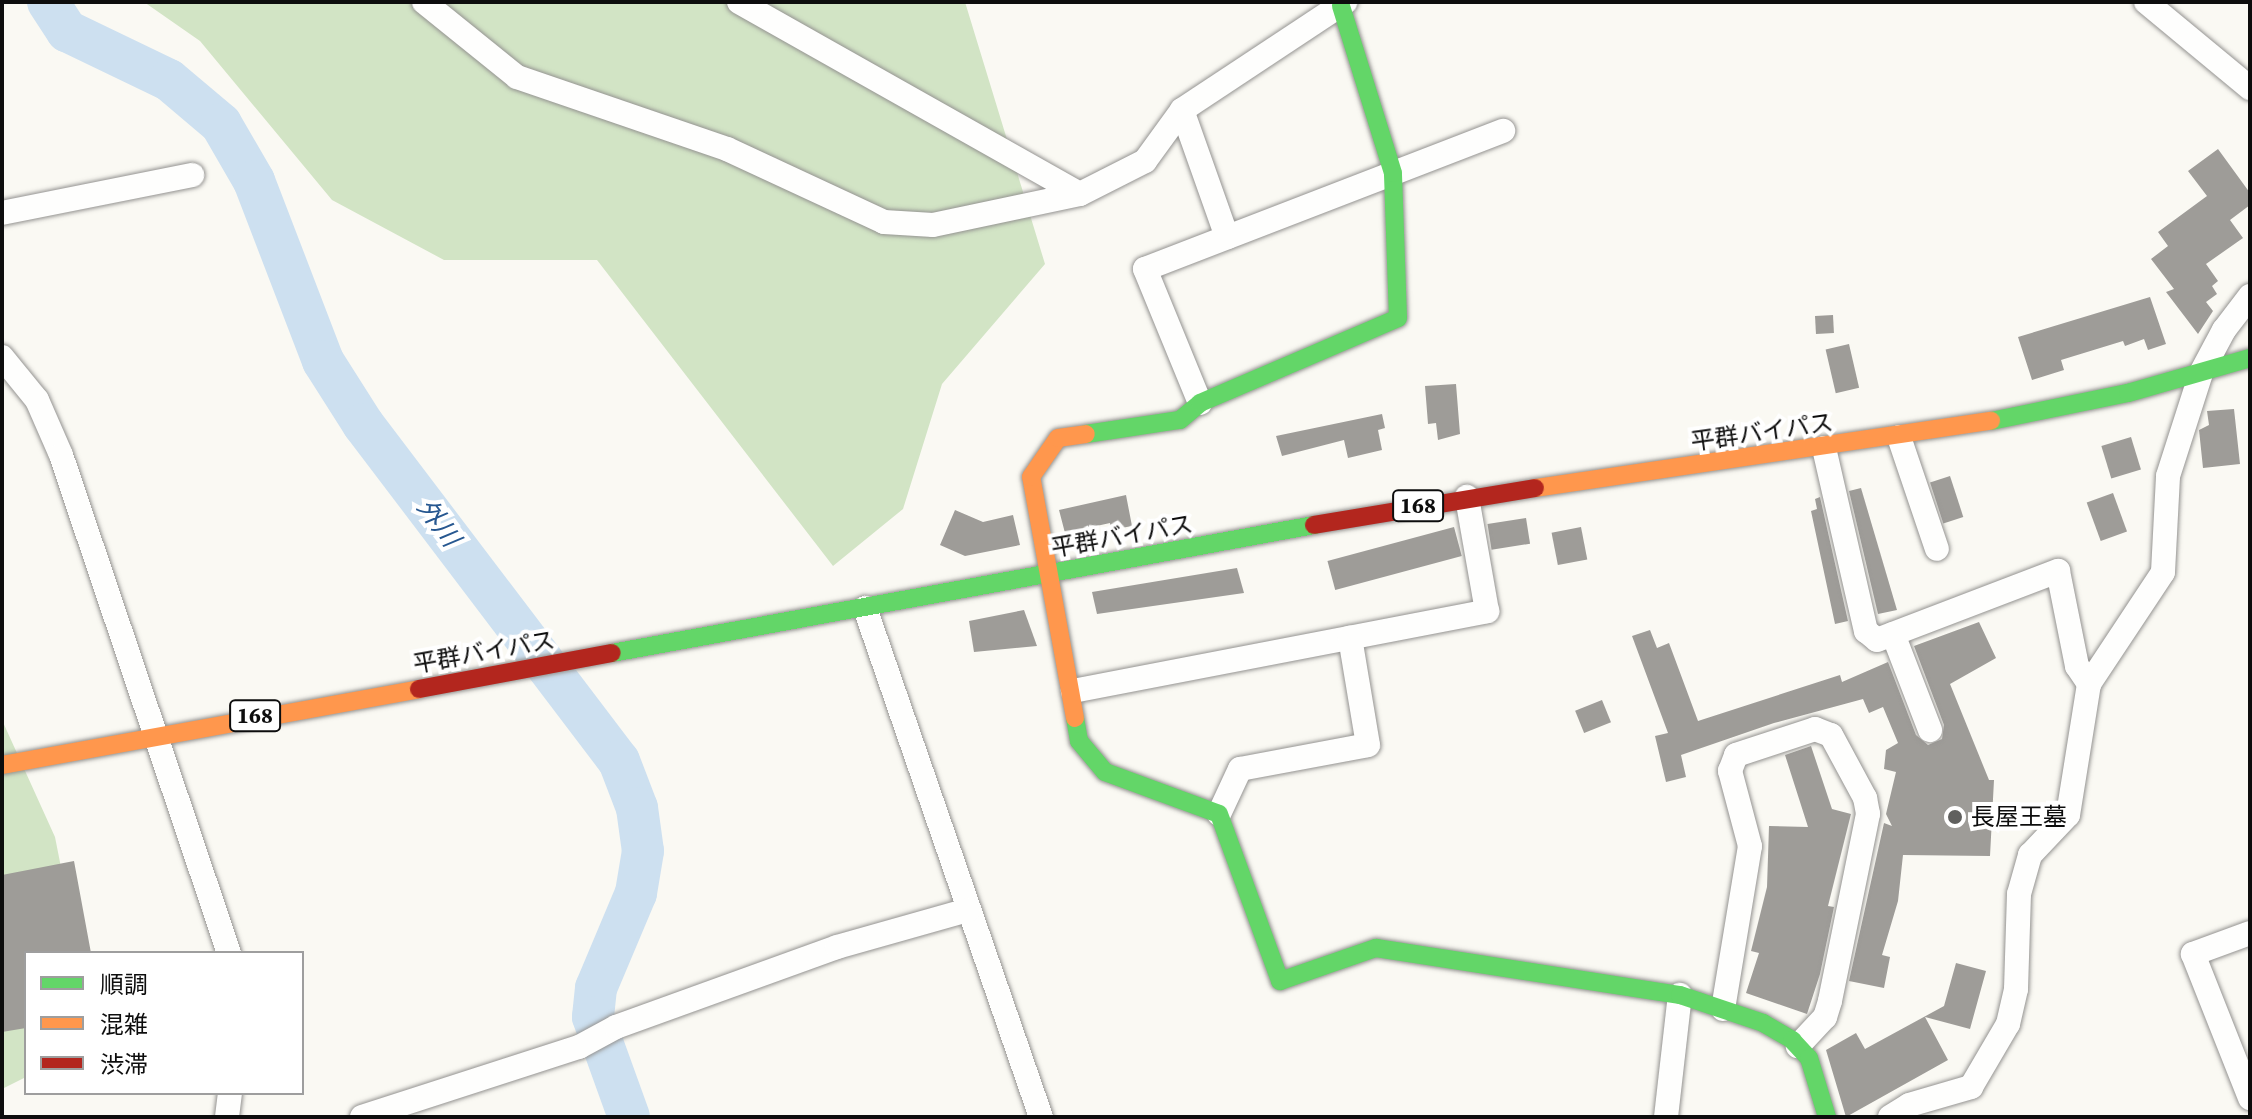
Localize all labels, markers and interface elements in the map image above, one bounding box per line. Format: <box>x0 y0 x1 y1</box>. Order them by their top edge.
street label: 平群バイパス <box>1689 408 1835 456</box>
road number: 168 <box>1392 488 1444 524</box>
water label: 外川 <box>410 493 466 553</box>
street label: 平群バイパス <box>1049 509 1195 563</box>
street label: 平群バイパス <box>411 625 557 679</box>
road number: 168 <box>229 698 281 734</box>
place label: 長屋王墓 <box>1971 803 2067 831</box>
marker: 長屋王墓 <box>1946 808 1964 826</box>
legend <box>24 951 304 1095</box>
text: 順調 <box>100 968 148 1001</box>
text: 混雑 <box>100 1008 148 1041</box>
text: 渋滞 <box>100 1048 148 1081</box>

